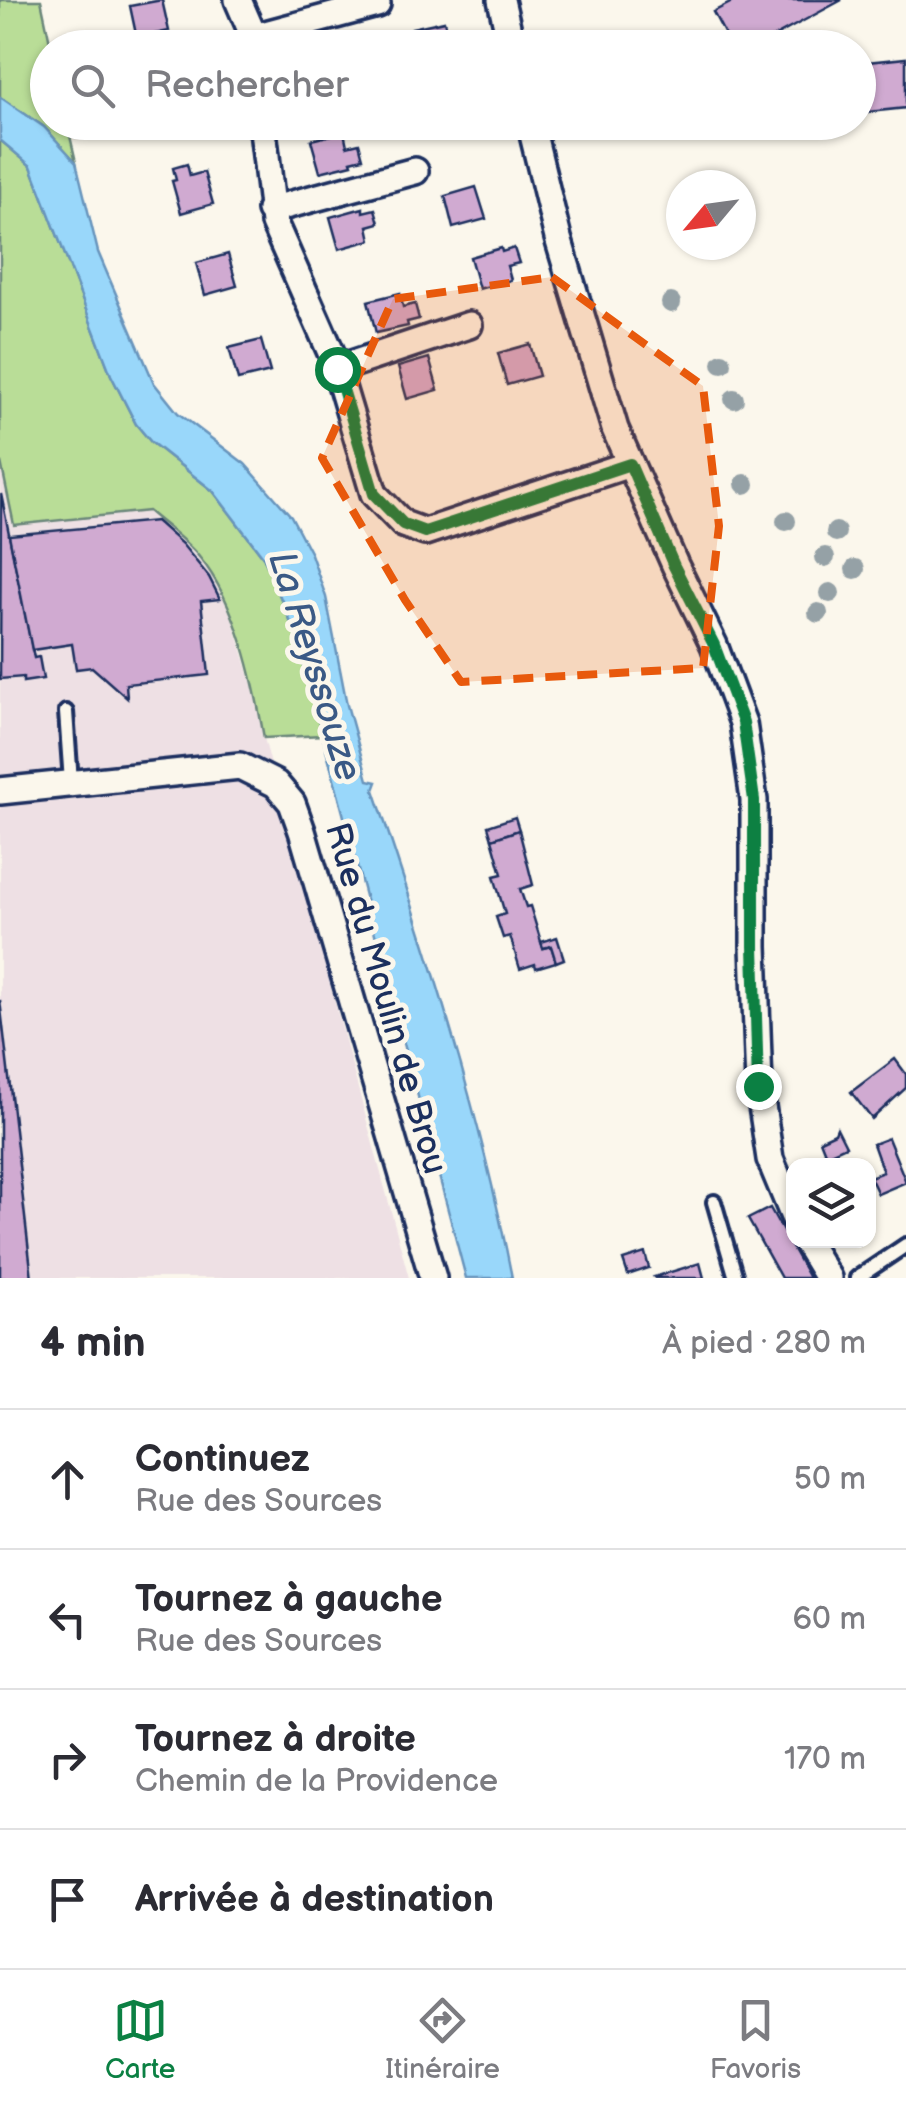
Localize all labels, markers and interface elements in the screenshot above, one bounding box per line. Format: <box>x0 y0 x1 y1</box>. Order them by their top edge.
search box <box>30 30 876 140</box>
icon: search <box>65 58 120 113</box>
text: Rechercher <box>145 63 349 108</box>
north arrow <box>666 170 756 260</box>
route start <box>315 347 361 393</box>
water label: La Reyssouze <box>258 546 371 787</box>
street label: Rue du Moulin de Brou <box>315 818 456 1179</box>
route end <box>736 1064 782 1110</box>
map controls <box>786 1158 876 1248</box>
button: layers <box>786 1158 876 1248</box>
text: 4 min <box>40 1318 146 1369</box>
text: À pied · 280 m <box>662 1324 866 1363</box>
text: Continuez <box>135 1437 310 1482</box>
icon: ahead <box>40 1452 95 1507</box>
text: 50 m <box>794 1460 866 1499</box>
text: Rue des Sources <box>135 1482 382 1521</box>
text: Tournez à gauche <box>135 1577 443 1622</box>
icon: left <box>40 1592 95 1647</box>
text: 60 m <box>793 1600 866 1639</box>
text: Rue des Sources <box>135 1622 382 1661</box>
text: Tournez à droite <box>135 1717 416 1762</box>
icon: right <box>40 1732 95 1787</box>
text: 170 m <box>784 1740 866 1779</box>
text: Chemin de la Providence <box>135 1762 498 1801</box>
icon: arrive <box>40 1872 95 1927</box>
text: Arrivée à destination <box>135 1877 494 1922</box>
tab: Carte <box>105 1993 175 2086</box>
tab: Itinéraire <box>385 1993 500 2086</box>
tab: Favoris <box>710 1993 801 2086</box>

